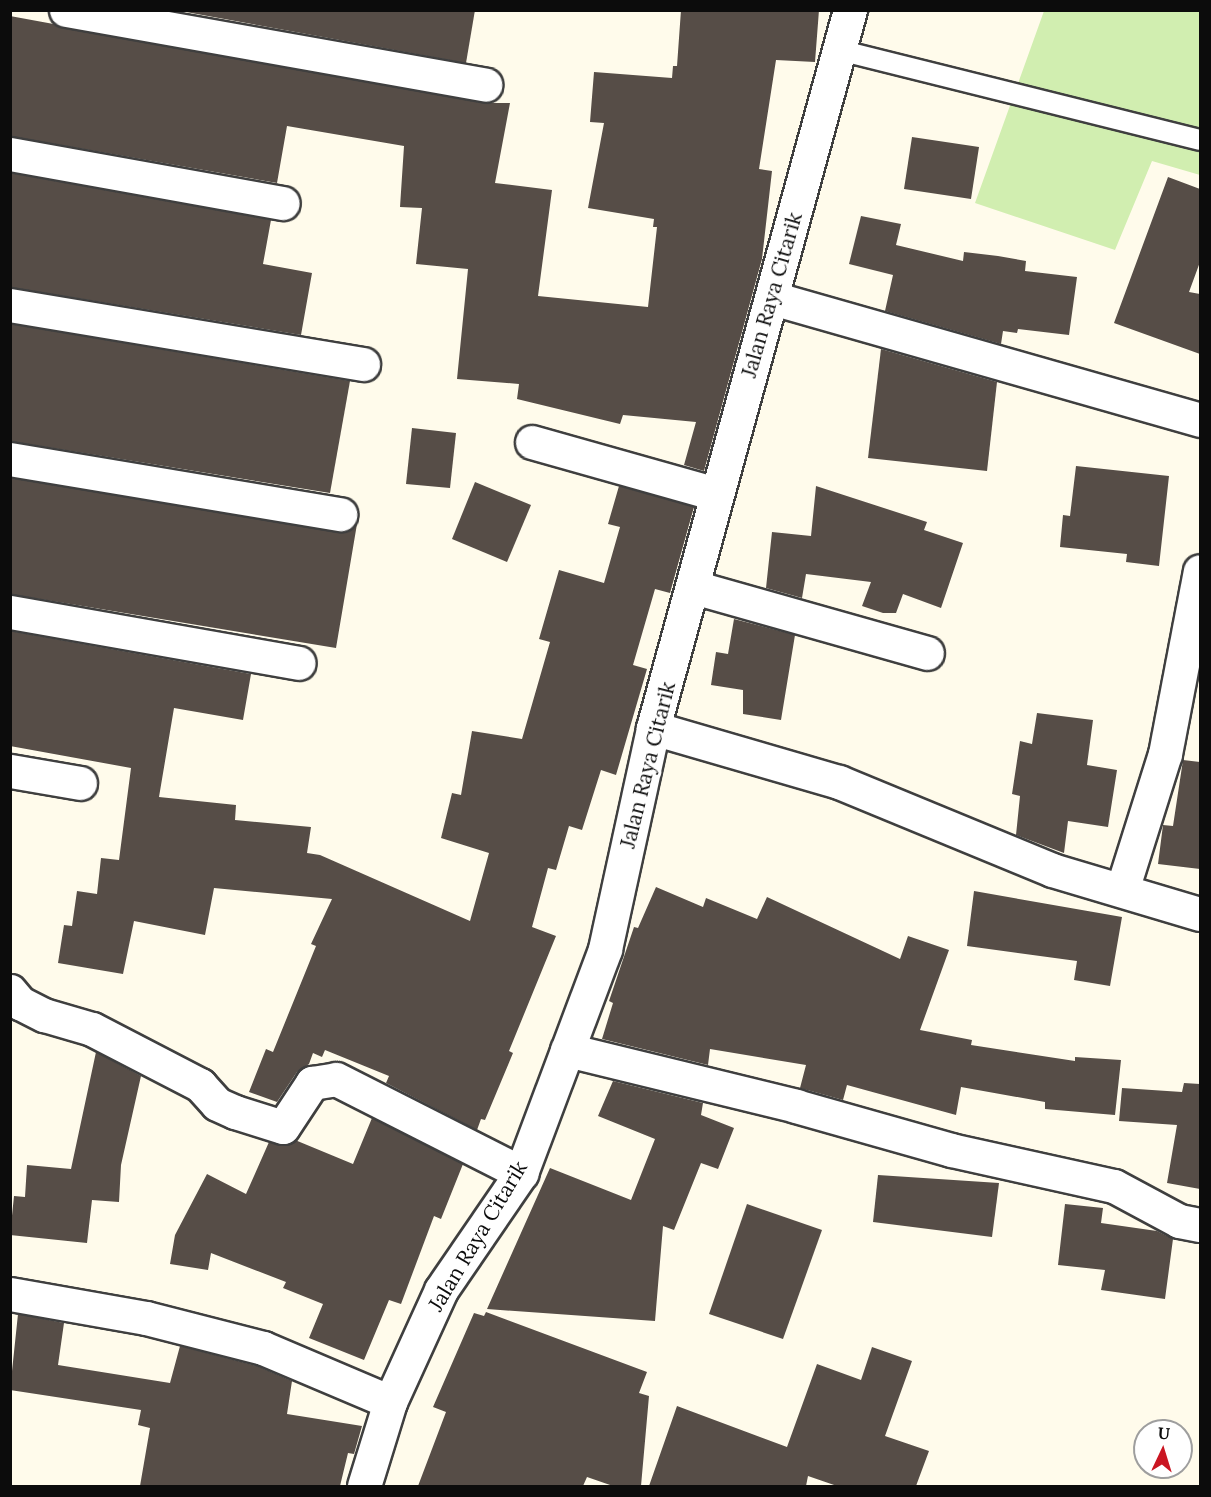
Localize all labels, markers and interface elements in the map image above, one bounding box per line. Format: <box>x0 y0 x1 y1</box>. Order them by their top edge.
street label: Jalan Raya Citarik <box>736 210 808 380</box>
street label: Jalan Raya Citarik <box>615 679 681 851</box>
street label: Jalan Raya Citarik <box>423 1156 533 1316</box>
north arrow <box>1133 1419 1193 1479</box>
text: U <box>1157 1423 1171 1443</box>

